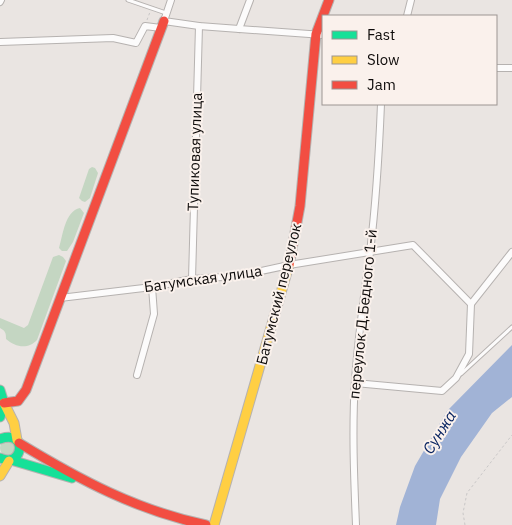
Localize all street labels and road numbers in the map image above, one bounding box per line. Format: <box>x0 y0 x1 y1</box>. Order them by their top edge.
street label: Тупиковая улица <box>183 92 206 212</box>
street label: Батумский переулок <box>252 221 305 367</box>
street label: переулок Д.Бедного 1-й <box>344 228 381 400</box>
street label: Батумская улица <box>143 261 263 296</box>

